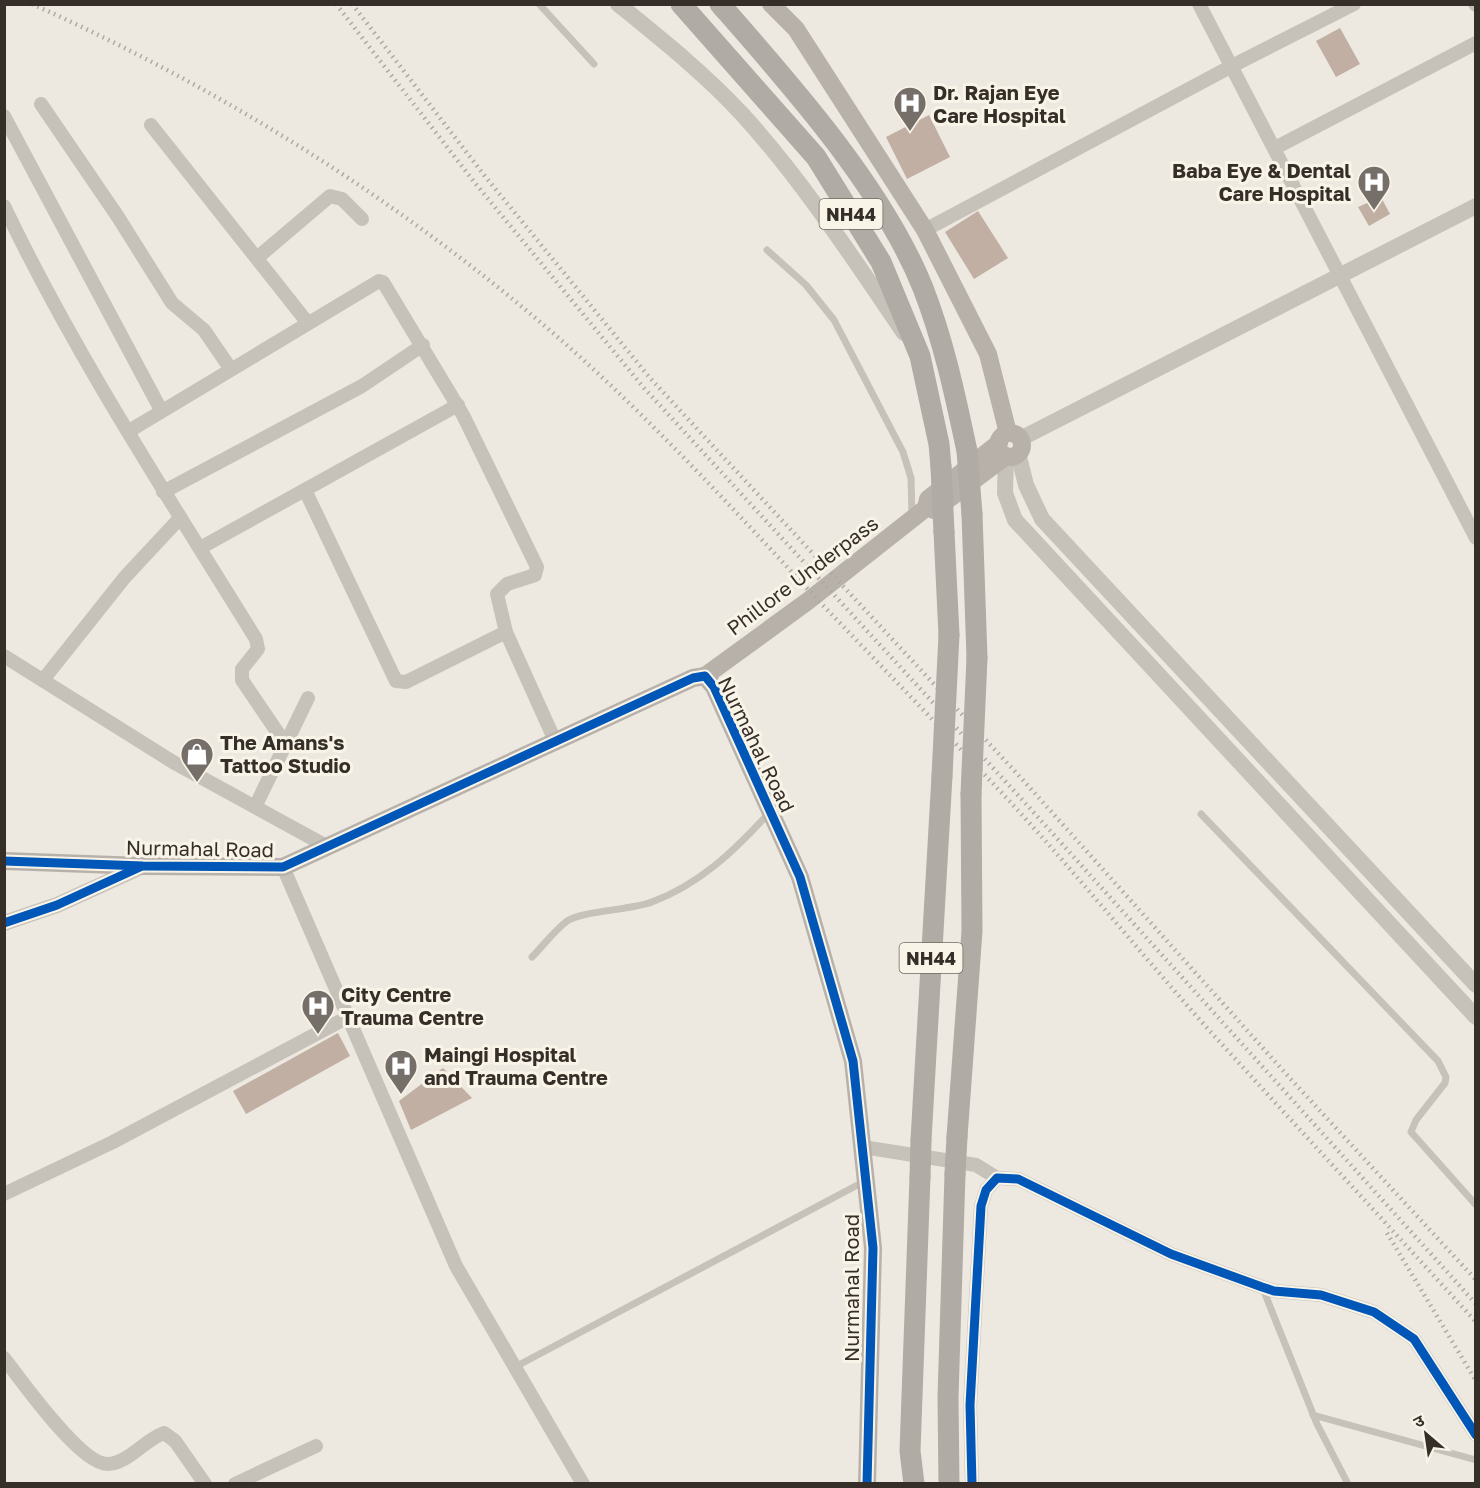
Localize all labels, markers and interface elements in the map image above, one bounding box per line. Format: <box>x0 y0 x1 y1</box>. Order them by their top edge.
place label: Dr. Rajan Eye Care Hospital <box>933 80 1066 127</box>
hospital icon: Dr. Rajan Eye Care Hospital <box>892 85 928 132</box>
place label: Baba Eye & Dental Care Hospital <box>1172 158 1351 205</box>
hospital icon: Baba Eye & Dental Care Hospital <box>1356 164 1392 211</box>
road number: NH44 <box>820 199 882 229</box>
street label: Phillore Underpass <box>722 510 882 640</box>
street label: Nurmahal Road <box>714 672 800 816</box>
place label: The Amans's Tattoo Studio <box>220 730 351 777</box>
shop icon: The Amans's Tattoo Studio <box>179 736 215 783</box>
street label: Nurmahal Road <box>126 835 274 861</box>
road number: NH44 <box>900 943 962 973</box>
place label: City Centre Trauma Centre <box>341 982 484 1029</box>
hospital icon: City Centre Trauma Centre <box>300 988 336 1035</box>
place label: Maingi Hospital and Trauma Centre <box>424 1042 608 1089</box>
hospital icon: Maingi Hospital and Trauma Centre <box>383 1048 419 1095</box>
street label: Nurmahal Road <box>839 1214 863 1362</box>
north arrow <box>1396 1404 1456 1464</box>
text: उ <box>1410 1410 1428 1432</box>

